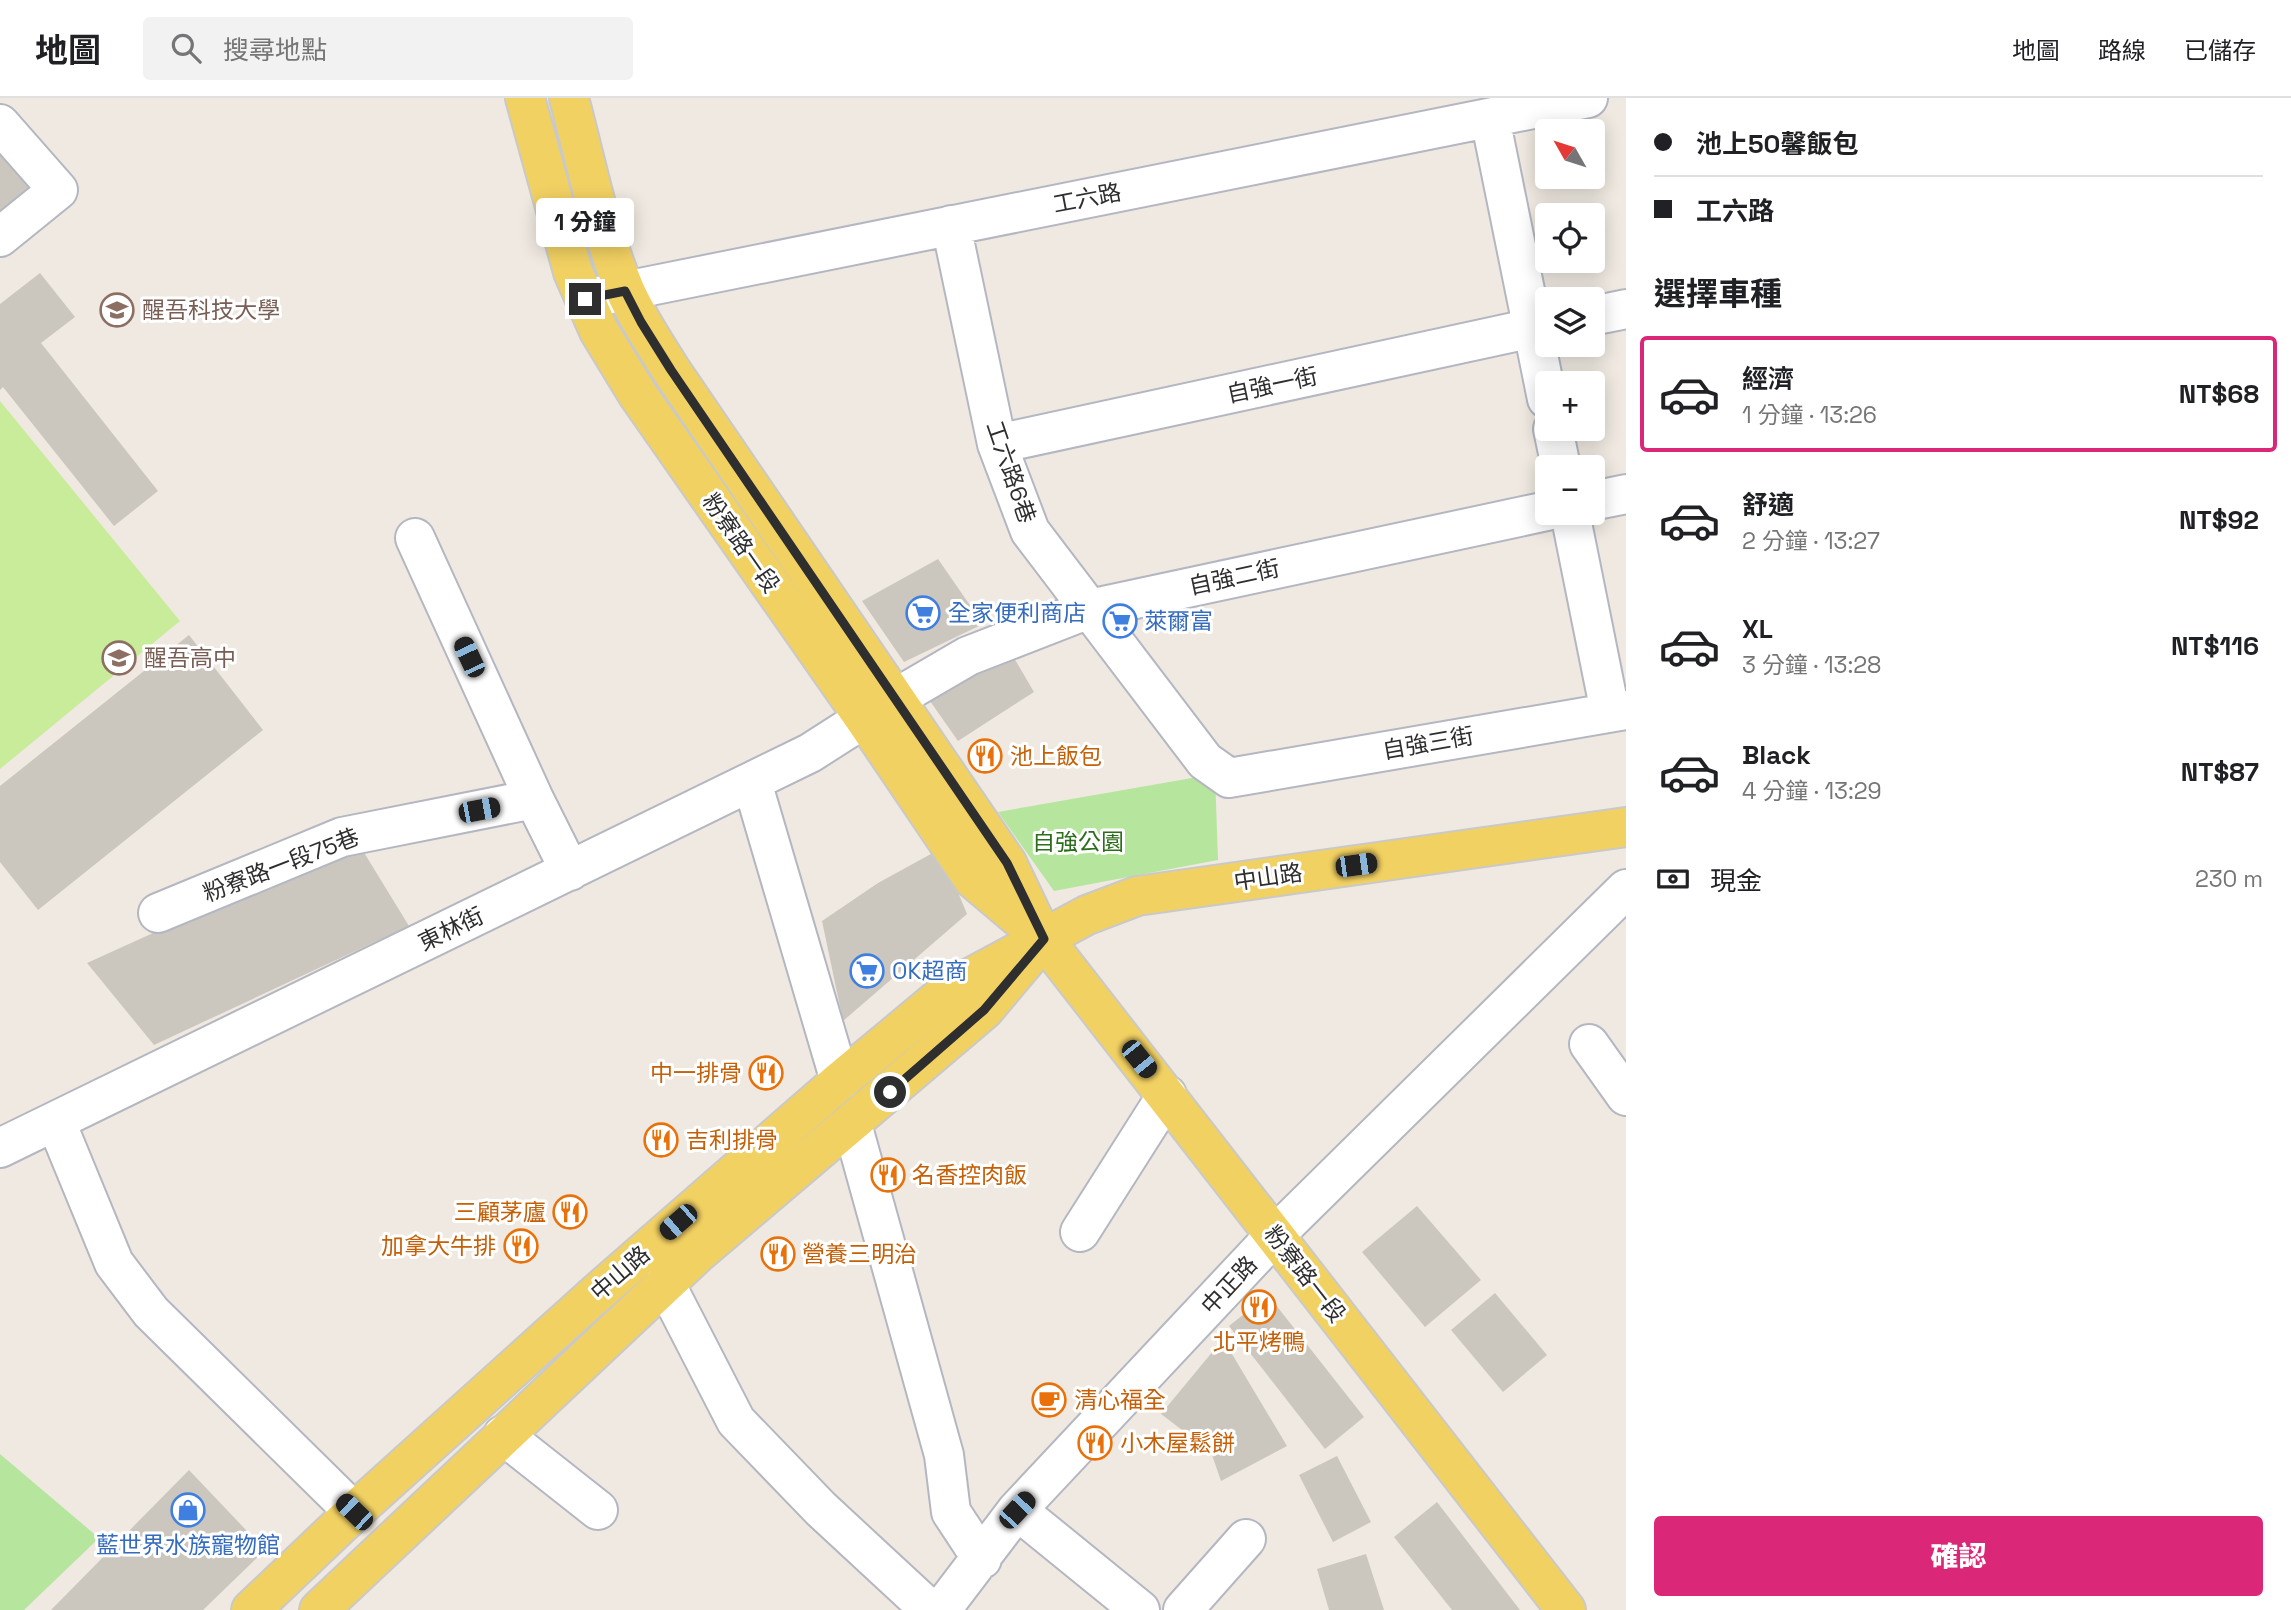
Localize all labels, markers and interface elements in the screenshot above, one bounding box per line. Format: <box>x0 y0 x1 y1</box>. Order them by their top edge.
search box <box>143 17 633 80</box>
icon: search <box>167 29 205 67</box>
text: 地圖 <box>35 30 101 72</box>
text: 搜尋地點 <box>223 33 327 67</box>
text: 地圖 <box>2012 35 2060 66</box>
text: 路線 <box>2098 35 2146 66</box>
text: 已儲存 <box>2184 35 2256 66</box>
north arrow <box>1535 119 1605 189</box>
map controls <box>1535 119 1605 525</box>
text: 池上50馨飯包 <box>1696 127 1858 161</box>
street label: 工六路 <box>1050 177 1124 219</box>
text: 工六路 <box>1696 194 1774 228</box>
callout: 1 分鐘 <box>536 198 634 246</box>
button: locate <box>1535 203 1605 273</box>
text: 1 分鐘 <box>554 207 616 237</box>
text: 選擇車種 <box>1654 274 1782 314</box>
route end <box>569 283 601 315</box>
button: layers <box>1535 287 1605 357</box>
school or university icon: 醒吾科技大學 <box>98 291 136 329</box>
place label: 醒吾科技大學 <box>142 295 280 325</box>
street label: 自強一街 <box>1224 361 1320 409</box>
text: 經濟 <box>1742 362 1794 396</box>
icon: car <box>1658 363 1721 426</box>
button: + <box>1535 371 1605 441</box>
text: NT$68 <box>2179 377 2259 411</box>
text: 1 分鐘 · 13:26 <box>1742 400 1877 430</box>
street label: 工六路6巷 <box>980 417 1042 527</box>
button: − <box>1535 455 1605 525</box>
street label: 粉寮路一段 <box>696 487 786 599</box>
text: 舒適 <box>1742 488 1794 522</box>
icon: car <box>1658 489 1721 552</box>
text: NT$92 <box>2179 503 2259 537</box>
text: 2 分鐘 · 13:27 <box>1742 526 1880 556</box>
street label: 自強二街 <box>1186 553 1282 601</box>
supermarket icon: 全家便利商店 <box>904 594 942 632</box>
place label: 全家便利商店 <box>948 598 1086 628</box>
supermarket icon: 萊爾富 <box>1101 602 1139 640</box>
place label: 萊爾富 <box>1144 606 1213 636</box>
text: XL <box>1742 612 1773 646</box>
icon: car <box>1658 615 1721 678</box>
text: NT$116 <box>2171 629 2259 663</box>
car <box>451 634 488 680</box>
school or university icon: 醒吾高中 <box>100 639 138 677</box>
place label: 醒吾高中 <box>144 643 236 673</box>
text: 3 分鐘 · 13:28 <box>1742 650 1881 680</box>
street label: 自強三街 <box>1380 720 1476 766</box>
restaurant icon: 池上飯包 <box>966 737 1004 775</box>
text: Black <box>1742 738 1811 772</box>
place label: 池上飯包 <box>1010 741 1102 771</box>
icon: car <box>1658 741 1721 804</box>
text: NT$87 <box>2181 755 2259 789</box>
text: 4 分鐘 · 13:29 <box>1742 776 1882 806</box>
car <box>457 796 502 824</box>
street label: 粉寮路一段75巷 <box>199 821 363 909</box>
park label: 自強公園 <box>1032 827 1124 857</box>
car <box>1334 852 1379 878</box>
street label: 中山路 <box>1232 857 1304 897</box>
icon: cash <box>1654 860 1692 898</box>
text: 現金 <box>1710 864 1762 898</box>
text: 230 m <box>2195 864 2263 894</box>
street label: 東林街 <box>413 900 489 958</box>
supermarket icon: OK超商 <box>848 952 886 990</box>
place label: OK超商 <box>892 956 967 986</box>
car <box>1118 1036 1161 1082</box>
restaurant icon: 中一排骨 <box>747 1054 785 1092</box>
place label: 中一排骨 <box>650 1058 742 1088</box>
route start <box>874 1076 906 1108</box>
restaurant icon: 吉利排骨 <box>642 1121 680 1159</box>
place label: 吉利排骨 <box>686 1125 778 1155</box>
restaurant icon: 名香控肉飯 <box>869 1156 907 1194</box>
place label: 名香控肉飯 <box>912 1160 1027 1190</box>
restaurant icon: 三顧茅廬 <box>551 1193 589 1231</box>
place label: 三顧茅廬 <box>454 1197 546 1227</box>
car <box>656 1200 701 1244</box>
street label: 粉寮路一段 <box>1258 1219 1352 1329</box>
restaurant icon: 加拿大牛排 <box>502 1227 540 1265</box>
place label: 加拿大牛排 <box>381 1231 496 1261</box>
restaurant icon: 營養三明治 <box>759 1235 797 1273</box>
street label: 中山路 <box>584 1239 656 1307</box>
place label: 營養三明治 <box>802 1239 917 1269</box>
street label: 中正路 <box>1195 1250 1263 1320</box>
restaurant icon: 北平烤鴨 <box>1240 1288 1278 1326</box>
place label: 北平烤鴨 <box>1213 1327 1305 1357</box>
cafe icon: 清心福全 <box>1030 1381 1068 1419</box>
place label: 清心福全 <box>1074 1385 1166 1415</box>
restaurant icon: 小木屋鬆餅 <box>1076 1424 1114 1462</box>
place label: 小木屋鬆餅 <box>1120 1428 1235 1458</box>
car <box>995 1487 1040 1533</box>
car <box>332 1490 377 1534</box>
shop icon: 藍世界水族寵物館 <box>169 1491 207 1529</box>
button: 確認 <box>1654 1516 2263 1596</box>
place label: 藍世界水族寵物館 <box>96 1530 280 1560</box>

